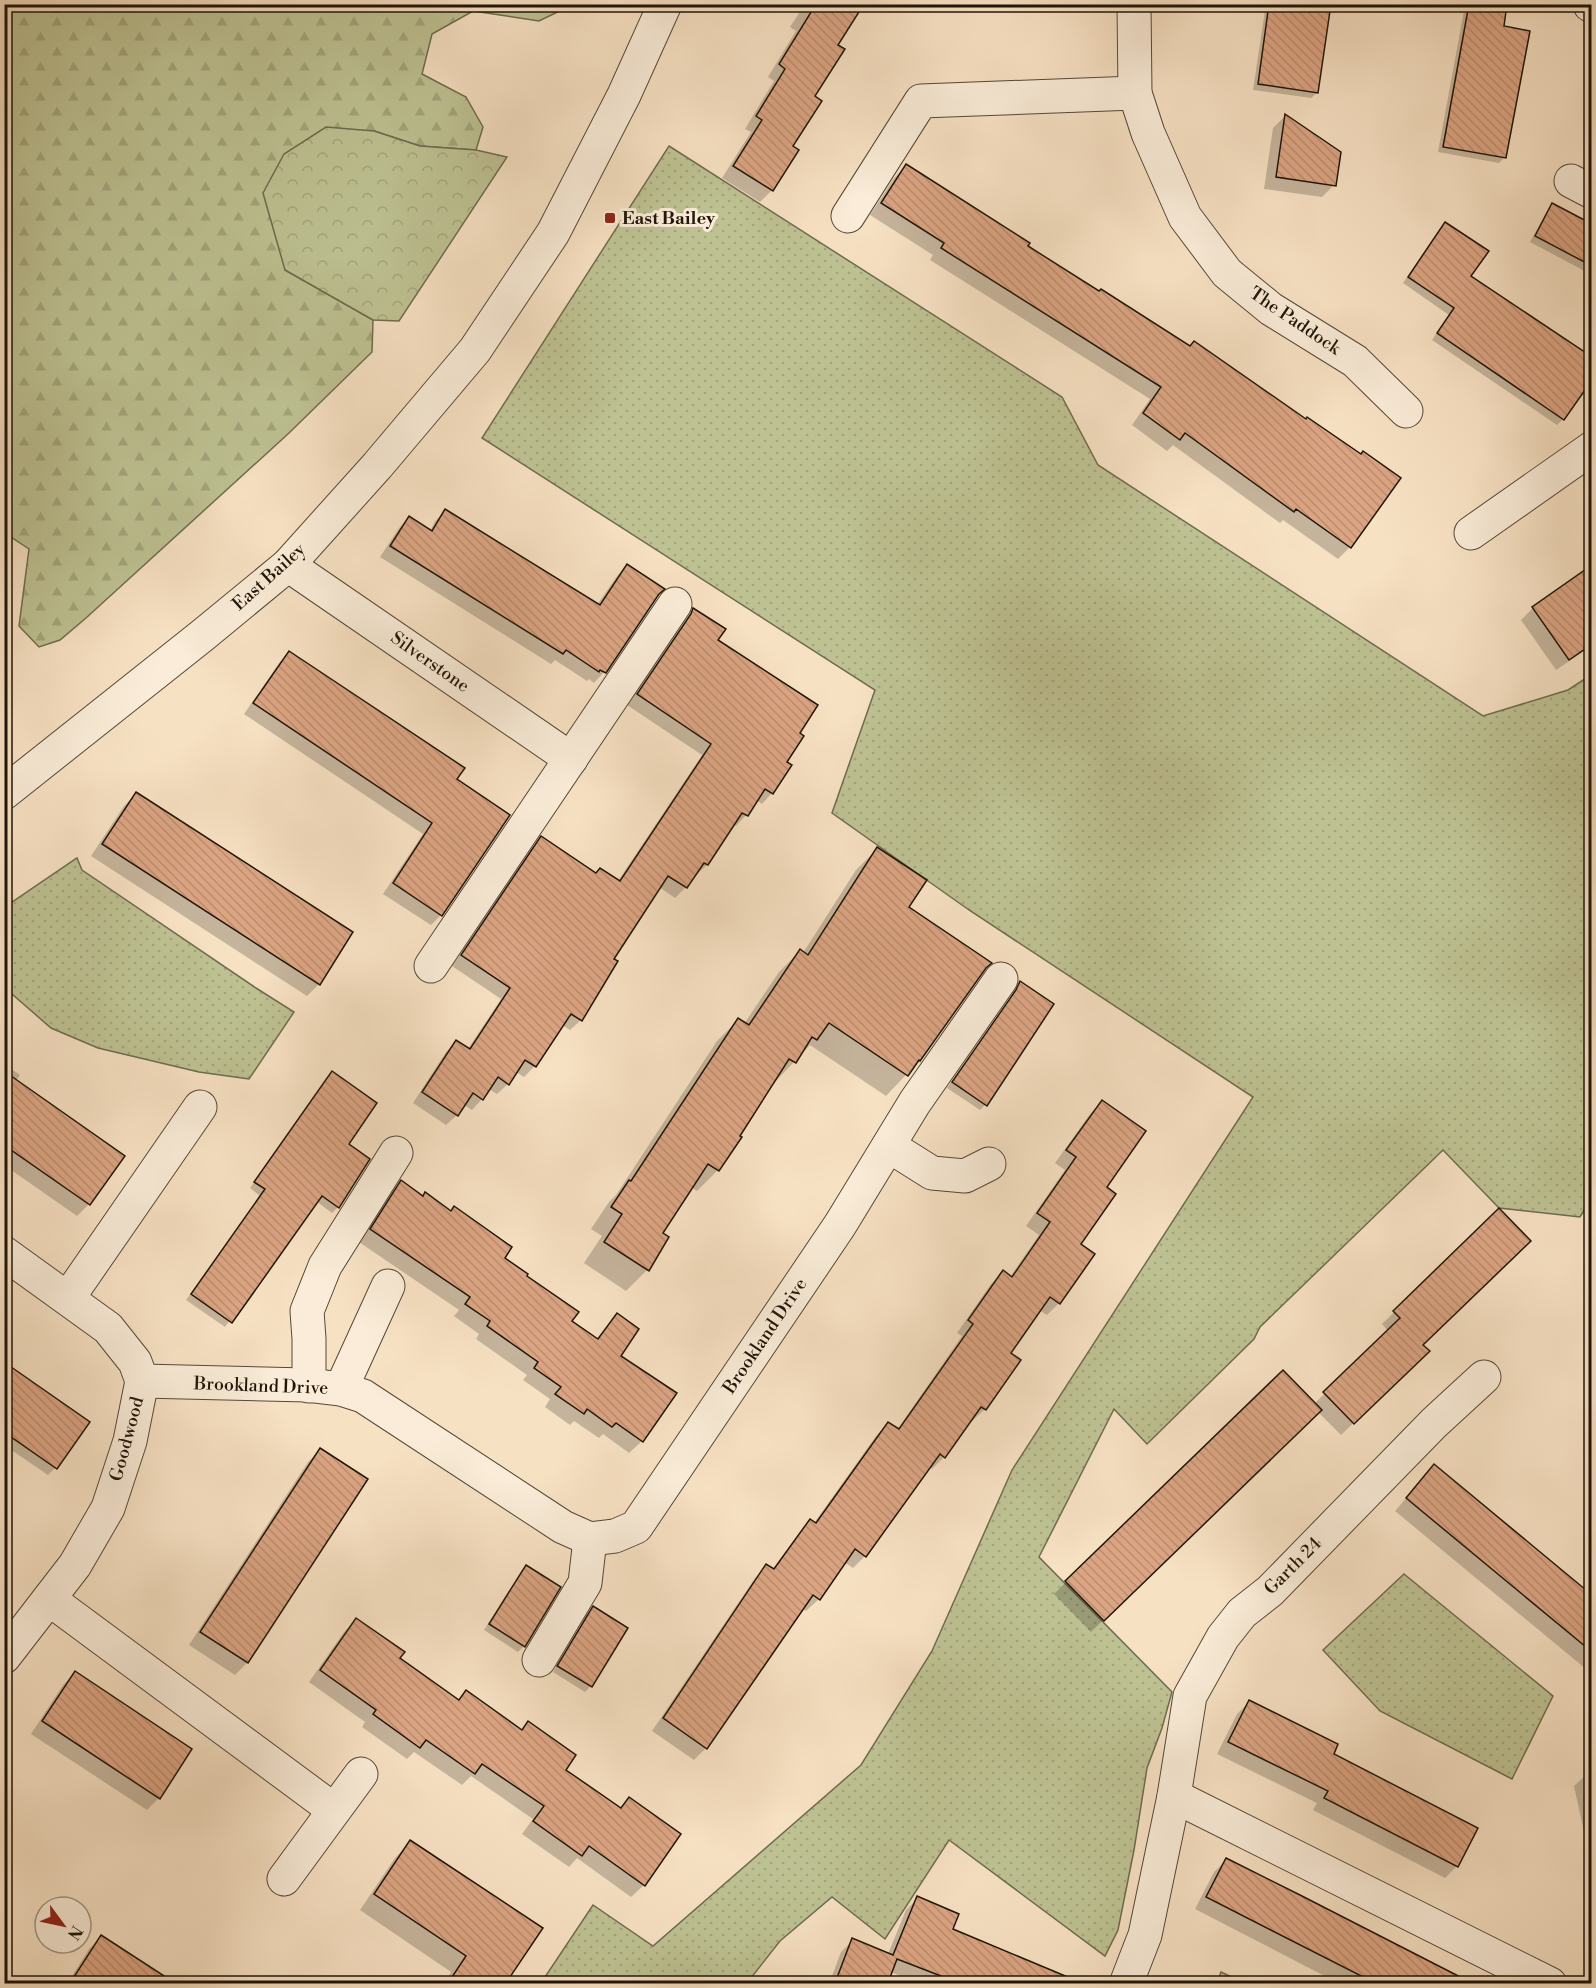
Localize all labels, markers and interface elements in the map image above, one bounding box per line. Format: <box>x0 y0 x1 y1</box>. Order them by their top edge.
place label: East Bailey <box>622 207 716 230</box>
marker: East Bailey <box>603 211 617 225</box>
street label: The Paddock <box>1245 282 1346 361</box>
street label: East Bailey <box>228 538 310 616</box>
street label: Silverstone <box>386 626 474 698</box>
street label: Brookland Drive <box>717 1274 812 1399</box>
street label: Brookland Drive <box>192 1372 329 1400</box>
street label: Goodwood <box>105 1393 150 1484</box>
street label: Garth 24 <box>1259 1532 1327 1600</box>
north arrow <box>33 1895 93 1955</box>
text: N <box>63 1922 87 1944</box>

